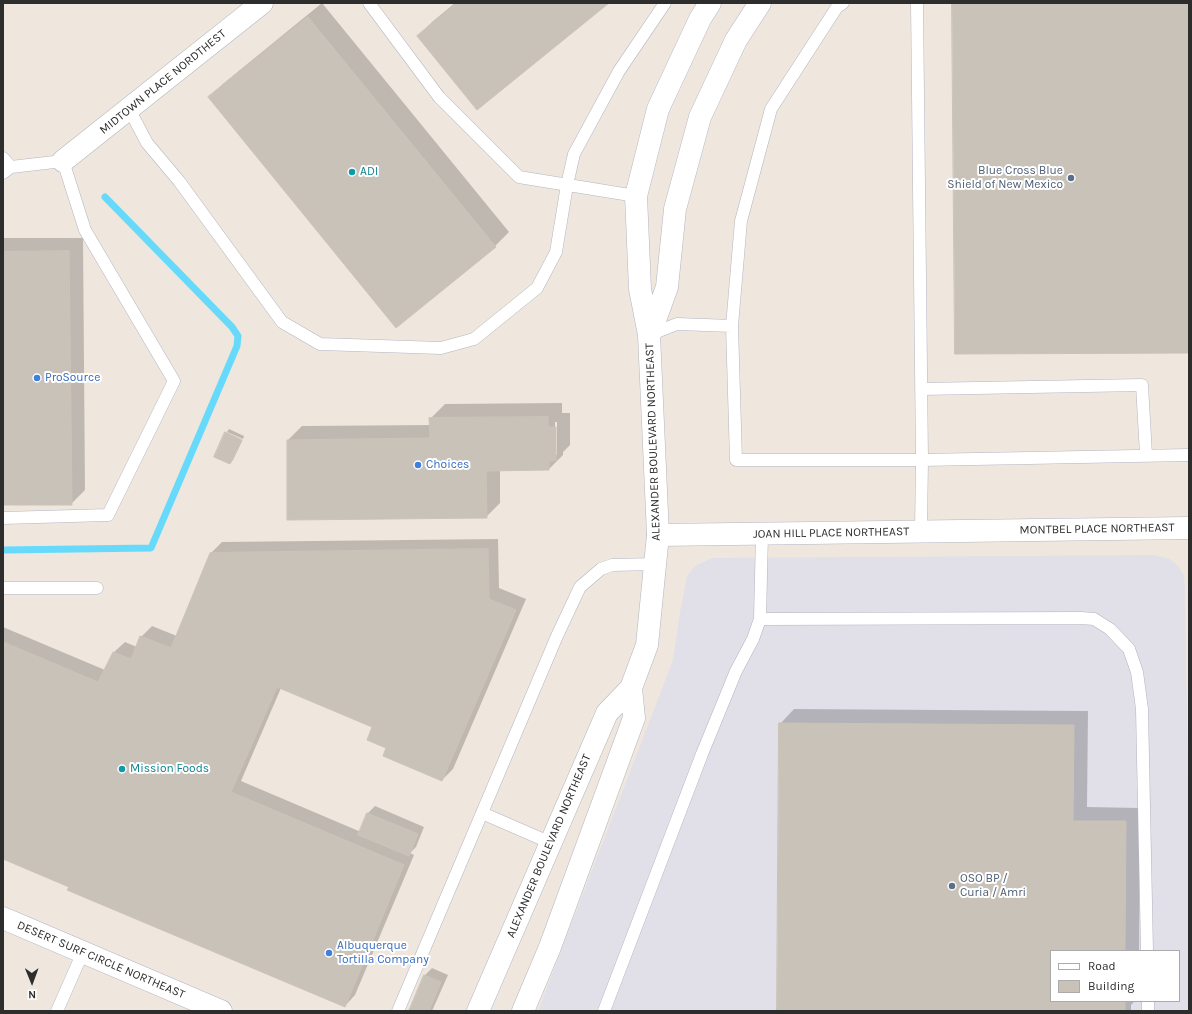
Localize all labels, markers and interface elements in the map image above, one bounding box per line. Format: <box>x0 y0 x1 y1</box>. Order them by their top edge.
street label: MIDTOWN PLACE NORDTHEST <box>97 27 229 137</box>
place label: Blue Cross Blue Shield of New Mexico <box>947 164 1063 192</box>
place label: ADI <box>360 165 378 179</box>
marker: ADI <box>347 167 357 177</box>
marker: Blue Cross Blue Shield of New Mexico <box>1066 173 1076 183</box>
street label: ALEXANDER BOULEVARD NORTHEAST <box>642 343 664 541</box>
place label: ProSource <box>45 371 100 385</box>
marker: ProSource <box>32 373 42 383</box>
place label: Choices <box>426 458 469 472</box>
marker: Choices <box>413 460 423 470</box>
street label: MONTBEL PLACE NORTHEAST <box>1019 520 1175 538</box>
street label: JOAN HILL PLACE NORTHEAST <box>753 524 909 542</box>
street label: ALEXANDER BOULEVARD NORTHEAST <box>504 752 594 940</box>
place label: Mission Foods <box>130 762 209 776</box>
marker: Mission Foods <box>117 764 127 774</box>
place label: OSO BP / Curia / Amri <box>960 872 1026 900</box>
marker: OSO BP / Curia / Amri <box>947 881 957 891</box>
street label: DESERT SURF CIRCLE NORTHEAST <box>15 918 187 1002</box>
place label: Albuquerque Tortilla Company <box>337 939 429 967</box>
marker: Albuquerque Tortilla Company <box>324 948 334 958</box>
legend <box>1050 950 1180 1002</box>
text: Road <box>1088 959 1116 973</box>
north arrow <box>12 962 52 1002</box>
text: Building <box>1088 979 1134 993</box>

